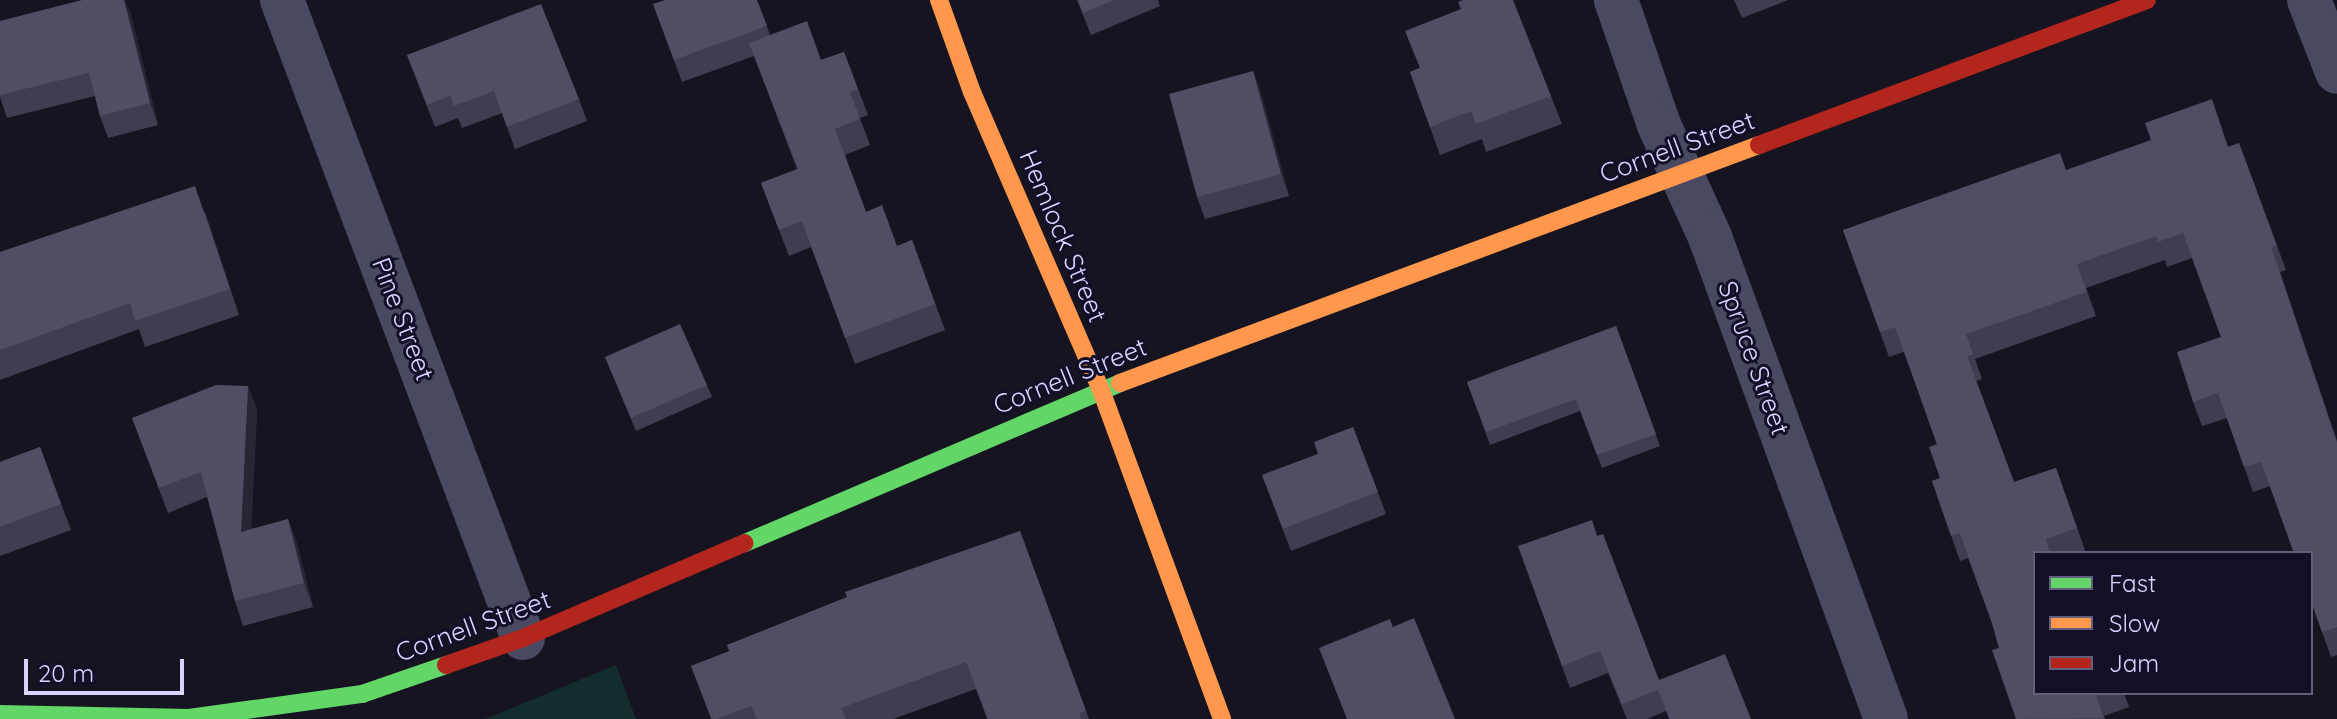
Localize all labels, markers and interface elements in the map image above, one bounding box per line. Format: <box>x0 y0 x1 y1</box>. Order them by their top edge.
street label: Cornell Street <box>1595 105 1759 189</box>
street label: Hemlock Street <box>1013 145 1113 327</box>
street label: Pine Street <box>365 253 441 385</box>
street label: Spruce Street <box>1712 277 1796 439</box>
street label: Cornell Street <box>989 331 1151 421</box>
legend <box>2033 551 2313 695</box>
text: Fast <box>2109 568 2156 598</box>
street label: Cornell Street <box>391 584 555 668</box>
text: Slow <box>2109 608 2160 638</box>
scale bar <box>28 643 188 693</box>
text: Jam <box>2109 648 2159 678</box>
text: 20 m <box>38 658 94 688</box>

